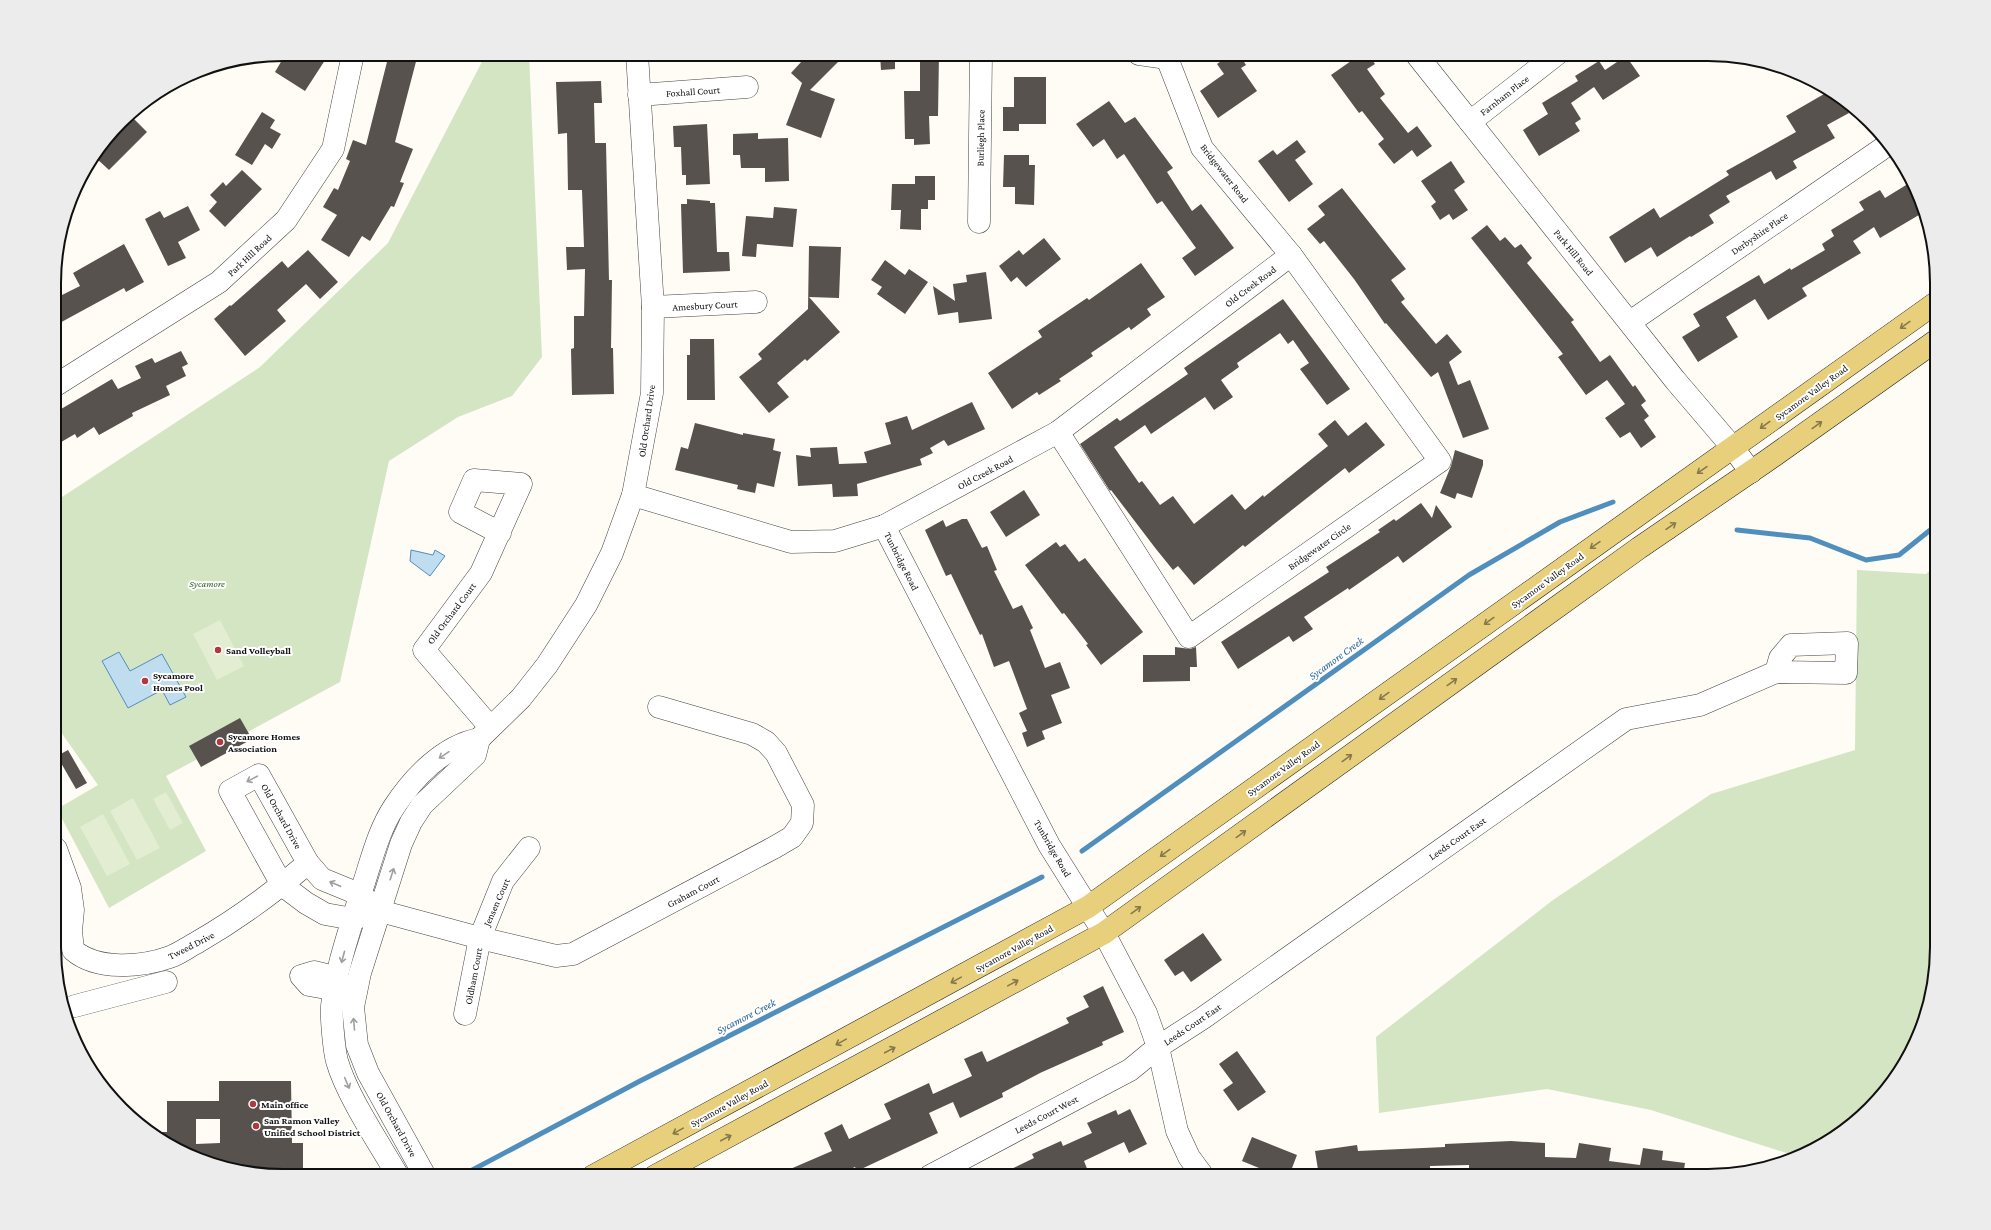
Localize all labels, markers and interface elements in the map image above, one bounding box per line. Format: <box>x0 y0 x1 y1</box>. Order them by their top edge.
street label: Farnham Place <box>1478 73 1531 118</box>
street label: Foxhall Court <box>666 84 721 99</box>
street label: Burliegh Place <box>975 109 987 166</box>
street label: Bridgewater Road <box>1198 142 1251 205</box>
street label: Derbyshire Place <box>1729 209 1790 257</box>
street label: Park Hill Road <box>1552 227 1596 278</box>
street label: Park Hill Road <box>225 232 274 279</box>
street label: Old Creek Road <box>1222 263 1279 309</box>
street label: Amesbury Court <box>672 298 739 313</box>
one-way arrow <box>1899 321 1910 329</box>
street label: Sycamore Valley Road <box>1773 362 1850 422</box>
street label: Old Orchard Drive <box>636 384 657 458</box>
one-way arrow <box>1760 421 1771 429</box>
one-way arrow <box>1812 421 1823 429</box>
street label: Old Creek Road <box>956 453 1016 492</box>
one-way arrow <box>1696 466 1707 474</box>
street label: Bridgewater Circle <box>1286 520 1353 572</box>
one-way arrow <box>1665 522 1676 530</box>
street label: Tunbridge Road <box>882 530 921 593</box>
one-way arrow <box>1590 541 1601 549</box>
street label: Sycamore Valley Road <box>1509 550 1586 610</box>
park label: Sycamore <box>189 578 225 589</box>
street label: Old Orchard Court <box>425 580 478 646</box>
one-way arrow <box>1484 617 1495 625</box>
water label: Sycamore Creek <box>1306 633 1367 683</box>
marker: Sand Volleyball <box>213 645 223 655</box>
place label: Sand Volleyball <box>226 645 291 656</box>
place label: Sycamore Homes Pool <box>153 670 203 693</box>
marker: Sycamore Homes Pool <box>140 676 150 686</box>
one-way arrow <box>1446 678 1457 686</box>
one-way arrow <box>1378 692 1389 700</box>
place label: Sycamore Homes Association <box>227 731 300 754</box>
marker: Sycamore Homes Association <box>215 737 225 747</box>
street label: Sycamore Valley Road <box>1245 738 1322 798</box>
one-way arrow <box>439 751 450 759</box>
one-way arrow <box>1341 754 1352 762</box>
one-way arrow <box>246 775 258 783</box>
street label: Old Orchard Drive <box>259 782 304 851</box>
street label: Leeds Court East <box>1427 814 1488 862</box>
street label: Tunbridge Road <box>1032 818 1074 879</box>
one-way arrow <box>1235 830 1246 838</box>
one-way arrow <box>1159 849 1170 857</box>
one-way arrow <box>389 868 396 881</box>
street label: Graham Court <box>665 873 722 910</box>
street label: Jensen Court <box>481 876 512 929</box>
one-way arrow <box>329 880 341 888</box>
one-way arrow <box>1130 906 1141 914</box>
street label: Sycamore Valley Road <box>974 922 1055 974</box>
street label: Tweed Drive <box>166 929 217 962</box>
street label: Oldham Court <box>463 946 485 1005</box>
one-way arrow <box>339 950 346 963</box>
one-way arrow <box>950 976 962 984</box>
one-way arrow <box>1007 978 1019 986</box>
water label: Sycamore Creek <box>715 995 779 1037</box>
street label: Leeds Court East <box>1161 1001 1224 1048</box>
one-way arrow <box>351 1018 358 1031</box>
one-way arrow <box>836 1039 848 1046</box>
one-way arrow <box>884 1045 896 1053</box>
one-way arrow <box>343 1077 351 1089</box>
street label: Sycamore Valley Road <box>689 1077 770 1129</box>
street label: Old Orchard Drive <box>374 1090 419 1159</box>
street label: Leeds Court West <box>1013 1093 1080 1136</box>
marker: Main office <box>248 1099 258 1109</box>
place label: Main office <box>261 1099 309 1110</box>
place label: San Ramon Valley Unified School District <box>264 1115 361 1138</box>
marker: San Ramon Valley Unified School District <box>251 1121 261 1131</box>
one-way arrow <box>672 1127 684 1135</box>
one-way arrow <box>720 1133 732 1141</box>

